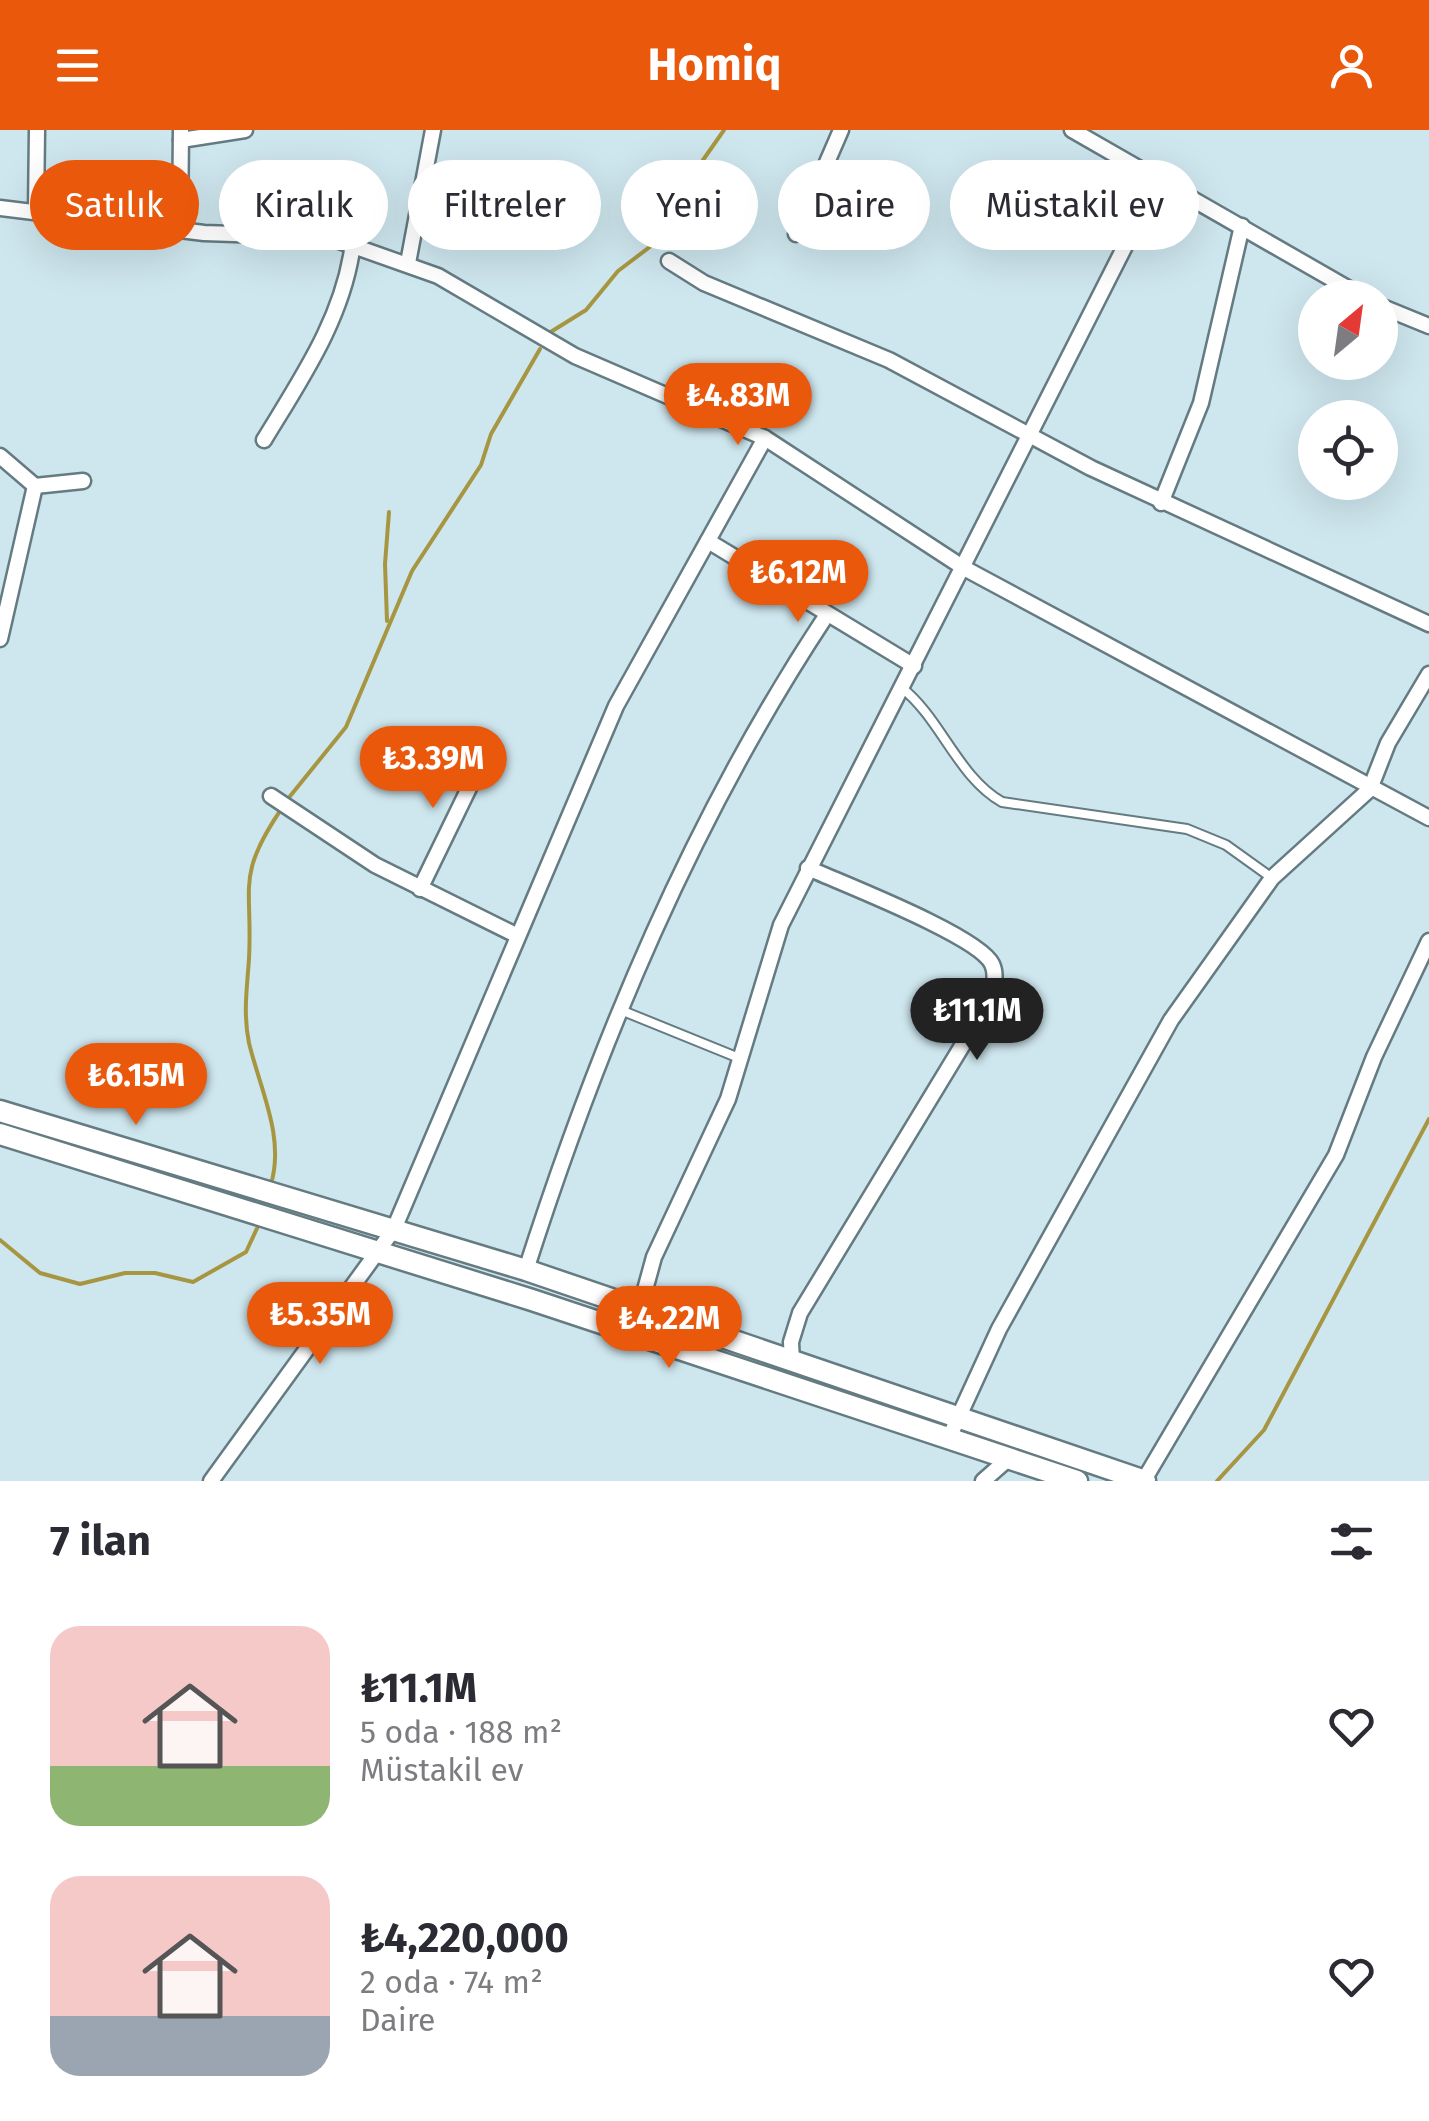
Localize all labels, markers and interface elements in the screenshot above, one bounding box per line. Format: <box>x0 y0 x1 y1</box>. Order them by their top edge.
icon: menu <box>50 38 105 93</box>
text: Homiq <box>648 38 781 92</box>
icon: person <box>1324 38 1379 93</box>
chip: Satılık <box>30 160 199 250</box>
chip: Kiralık <box>219 160 388 250</box>
chip: Filtreler <box>408 160 601 250</box>
chip: Yeni <box>621 160 758 250</box>
chip: Daire <box>778 160 930 250</box>
chip: Müstakil ev <box>950 160 1199 250</box>
north arrow <box>1298 280 1398 380</box>
map controls <box>1298 280 1398 500</box>
pin: ₺4.83M <box>657 363 819 448</box>
text: ₺4.83M <box>686 376 790 414</box>
button: locate <box>1298 400 1398 500</box>
pin: ₺6.12M <box>717 540 879 625</box>
text: ₺6.12M <box>749 553 847 591</box>
pin: ₺3.39M <box>352 726 514 811</box>
text: ₺3.39M <box>382 739 484 777</box>
pin: ₺11.1M <box>896 978 1058 1063</box>
text: ₺11.1M <box>932 991 1022 1029</box>
pin: ₺6.15M <box>55 1043 217 1128</box>
text: ₺6.15M <box>87 1056 185 1094</box>
pin: ₺5.35M <box>239 1282 401 1367</box>
pin: ₺4.22M <box>588 1286 750 1371</box>
text: ₺5.35M <box>269 1295 371 1333</box>
text: ₺4.22M <box>618 1299 720 1337</box>
icon: filters <box>1324 1514 1379 1569</box>
text: 7 ilan <box>50 1516 151 1566</box>
text: ₺11.1M <box>360 1663 477 1713</box>
icon: home <box>130 1666 250 1786</box>
icon: heart <box>1324 1699 1379 1754</box>
text: 5 oda · 188 m² <box>360 1713 562 1751</box>
text: Müstakil ev <box>360 1751 524 1789</box>
text: ₺4,220,000 <box>360 1913 569 1963</box>
icon: home <box>130 1916 250 2036</box>
icon: heart <box>1324 1949 1379 2004</box>
text: 2 oda · 74 m² <box>360 1963 543 2001</box>
text: Daire <box>360 2001 436 2039</box>

